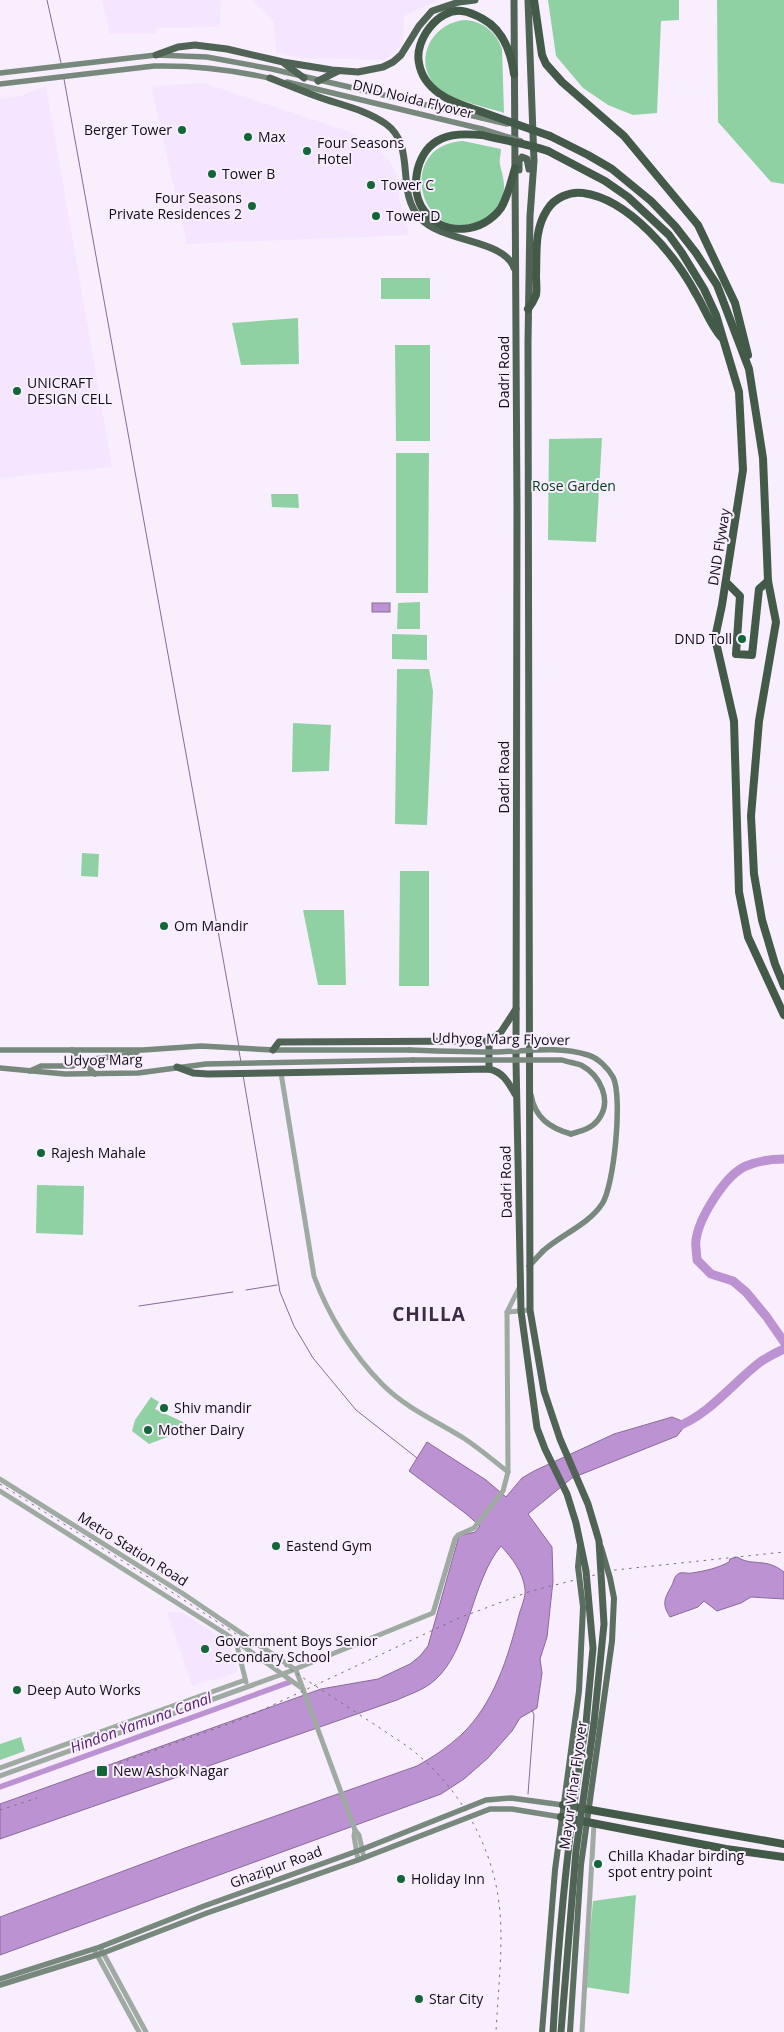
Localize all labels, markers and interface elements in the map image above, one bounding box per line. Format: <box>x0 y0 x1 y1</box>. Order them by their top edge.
street label: DND Noida Flyover <box>351 74 476 123</box>
place label: Berger Tower <box>84 120 172 139</box>
marker: Berger Tower <box>176 124 188 136</box>
place label: Max <box>258 127 286 146</box>
marker: Max <box>242 131 254 143</box>
place label: Four Seasons Hotel <box>317 133 405 168</box>
marker: Four Seasons Hotel <box>301 145 313 157</box>
place label: Tower B <box>222 164 275 183</box>
marker: Tower B <box>206 168 218 180</box>
place label: Tower C <box>381 175 434 194</box>
marker: Tower C <box>365 179 377 191</box>
place label: Four Seasons Private Residences 2 <box>108 188 242 223</box>
marker: Four Seasons Private Residences 2 <box>246 200 258 212</box>
place label: Tower D <box>386 206 440 225</box>
marker: Tower D <box>370 210 382 222</box>
street label: Dadri Road <box>494 336 513 408</box>
place label: UNICRAFT DESIGN CELL <box>27 373 112 408</box>
marker: UNICRAFT DESIGN CELL <box>11 385 23 397</box>
park label: Rose Garden <box>532 476 616 495</box>
street label: DND Flyway <box>703 506 734 587</box>
place label: DND Toll <box>674 629 732 648</box>
marker: DND Toll <box>736 633 748 645</box>
street label: Dadri Road <box>494 741 513 813</box>
place label: Om Mandir <box>174 916 249 935</box>
marker: Om Mandir <box>158 920 170 932</box>
street label: Udhyog Marg Flyover <box>432 1028 571 1049</box>
street label: Udyog Marg <box>63 1049 143 1070</box>
place label: Rajesh Mahale <box>51 1143 146 1162</box>
street label: Dadri Road <box>495 1145 516 1219</box>
marker: Rajesh Mahale <box>35 1147 47 1159</box>
district label: CHILLA <box>392 1301 466 1327</box>
place label: Shiv mandir <box>174 1398 252 1417</box>
marker: Shiv mandir <box>158 1402 170 1414</box>
place label: Mother Dairy <box>158 1420 245 1439</box>
marker: Mother Dairy <box>142 1424 154 1436</box>
street label: Metro Station Road <box>75 1507 192 1590</box>
place label: Eastend Gym <box>286 1536 372 1555</box>
marker: Eastend Gym <box>270 1540 282 1552</box>
place label: Government Boys Senior Secondary School <box>215 1631 378 1666</box>
marker: Government Boys Senior Secondary School <box>199 1643 211 1655</box>
place label: Deep Auto Works <box>27 1680 141 1699</box>
marker: Deep Auto Works <box>11 1684 23 1696</box>
water label: Hindon Yamuna Canal <box>67 1687 215 1757</box>
street label: Mayur Vihar Flyover <box>554 1719 591 1850</box>
place label: New Ashok Nagar <box>113 1761 229 1780</box>
marker: New Ashok Nagar <box>95 1764 109 1778</box>
street label: Ghazipur Road <box>227 1841 324 1892</box>
place label: Chilla Khadar birding spot entry point <box>608 1846 745 1881</box>
marker: Chilla Khadar birding spot entry point <box>592 1858 604 1870</box>
place label: Holiday Inn <box>411 1869 485 1888</box>
marker: Holiday Inn <box>395 1873 407 1885</box>
place label: Star City <box>429 1989 484 2008</box>
marker: Star City <box>413 1993 425 2005</box>

